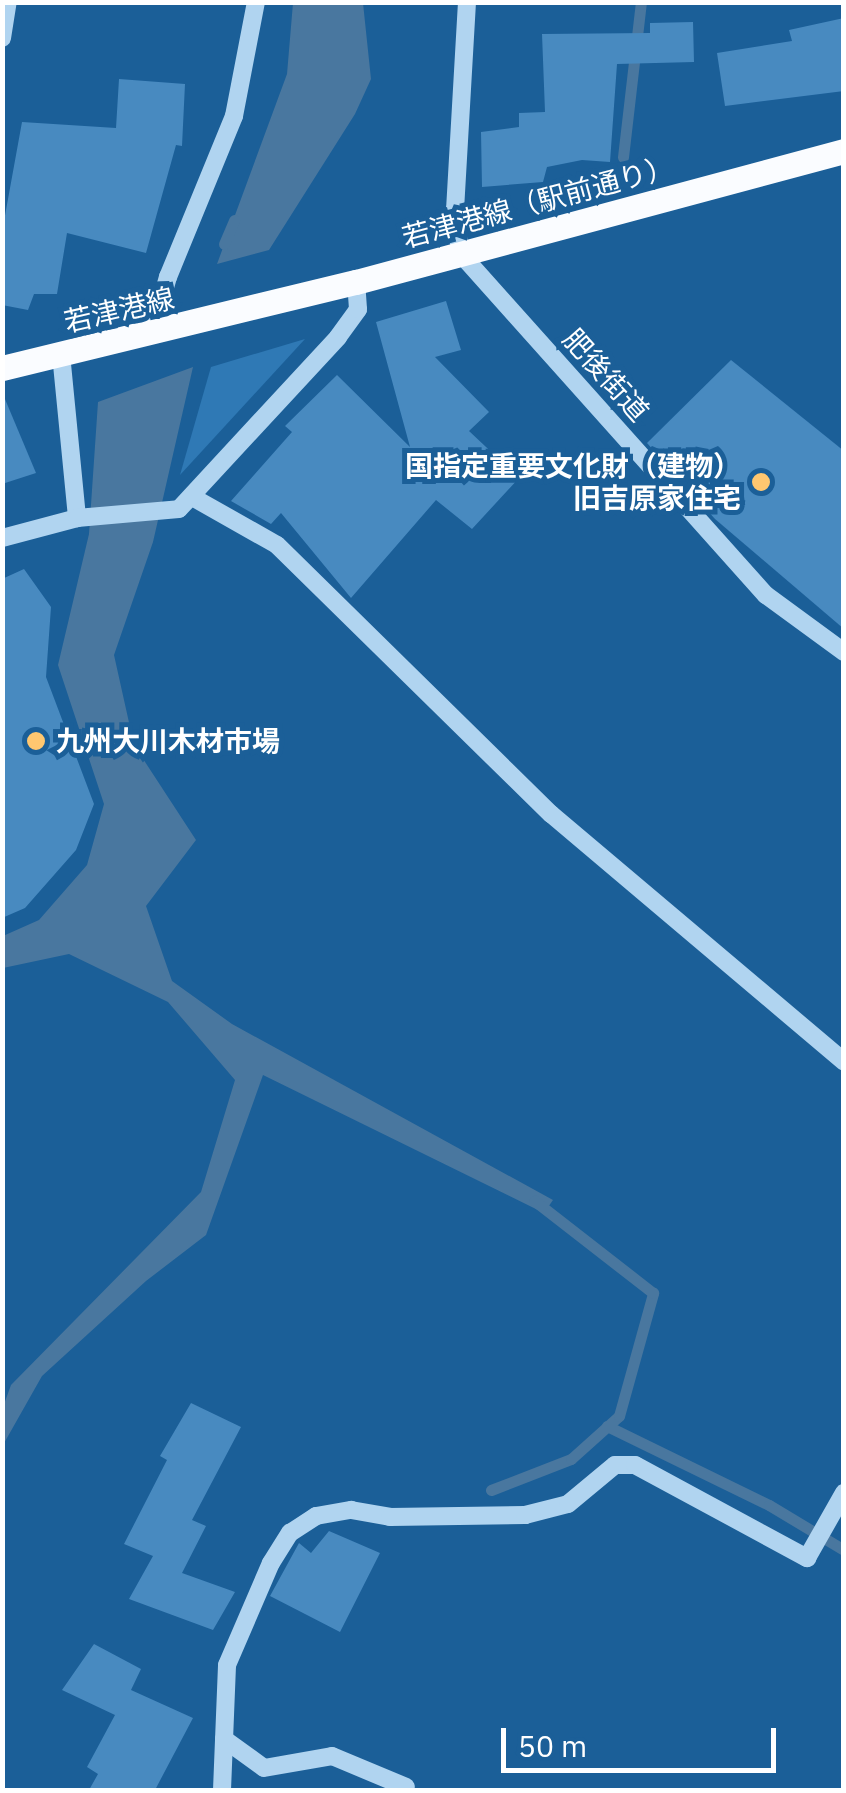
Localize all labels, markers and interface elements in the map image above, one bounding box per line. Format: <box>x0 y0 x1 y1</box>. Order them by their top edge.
street label: 若津港線（駅前通り） <box>398 150 678 254</box>
street label: 若津港線 <box>61 281 177 339</box>
street label: 肥後街道 <box>556 322 656 428</box>
place label: 国指定重要文化財（建物） 旧吉原家住宅 <box>405 449 741 515</box>
marker: 国指定重要文化財（建物） 旧吉原家住宅 <box>750 471 772 493</box>
place label: 九州大川木材市場 <box>56 724 280 758</box>
marker: 九州大川木材市場 <box>25 730 47 752</box>
scale bar <box>506 1708 781 1770</box>
text: 50 m <box>518 1726 587 1765</box>

